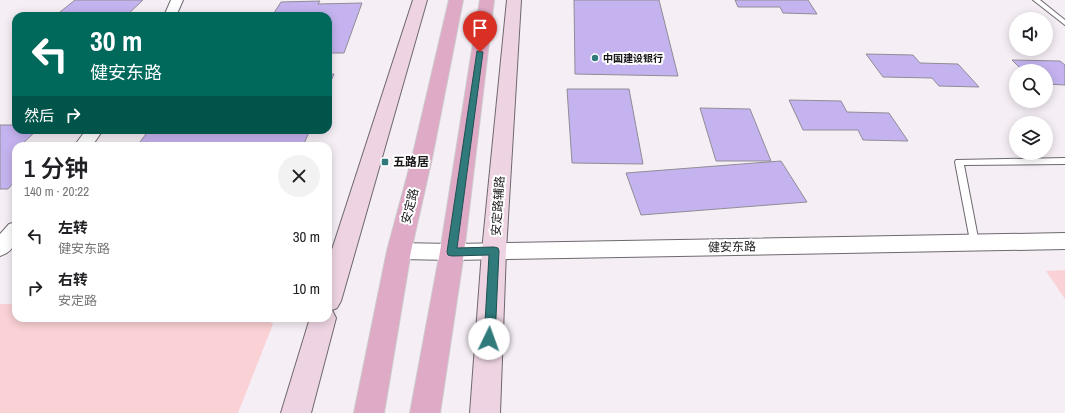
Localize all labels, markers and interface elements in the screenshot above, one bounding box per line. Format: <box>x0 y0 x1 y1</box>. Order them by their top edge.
pin <box>463 11 497 52</box>
map controls <box>1009 12 1053 160</box>
button: sound <box>1009 12 1053 56</box>
icon: arrive <box>469 17 491 39</box>
text: 30 m <box>90 22 142 60</box>
icon: left <box>24 28 76 80</box>
place label: 中国建设银行 <box>603 52 663 65</box>
marker: 中国建设银行 <box>590 53 600 63</box>
text: 健安东路 <box>90 60 162 85</box>
button: search <box>1009 64 1053 108</box>
icon: right <box>62 104 84 126</box>
text: 然后 <box>24 105 54 126</box>
button: layers <box>1009 116 1053 160</box>
text: 1 分钟 <box>24 152 88 184</box>
place label: 五路居 <box>393 154 429 170</box>
button: close <box>278 155 320 197</box>
marker: 五路居 <box>380 157 390 167</box>
street label: 安定路辅路 <box>488 176 508 236</box>
text: 140 m · 20:22 <box>24 183 89 200</box>
street label: 安定路 <box>398 187 422 225</box>
text: 左转 <box>58 217 88 238</box>
icon: left <box>24 225 46 247</box>
text: 30 m <box>293 226 320 247</box>
street label: 健安东路 <box>708 239 756 255</box>
text: 健安东路 <box>58 240 110 257</box>
text: 右转 <box>58 269 88 290</box>
icon: right <box>24 277 46 299</box>
text: 10 m <box>293 278 320 299</box>
text: 安定路 <box>58 292 97 309</box>
position arrow <box>468 318 510 360</box>

